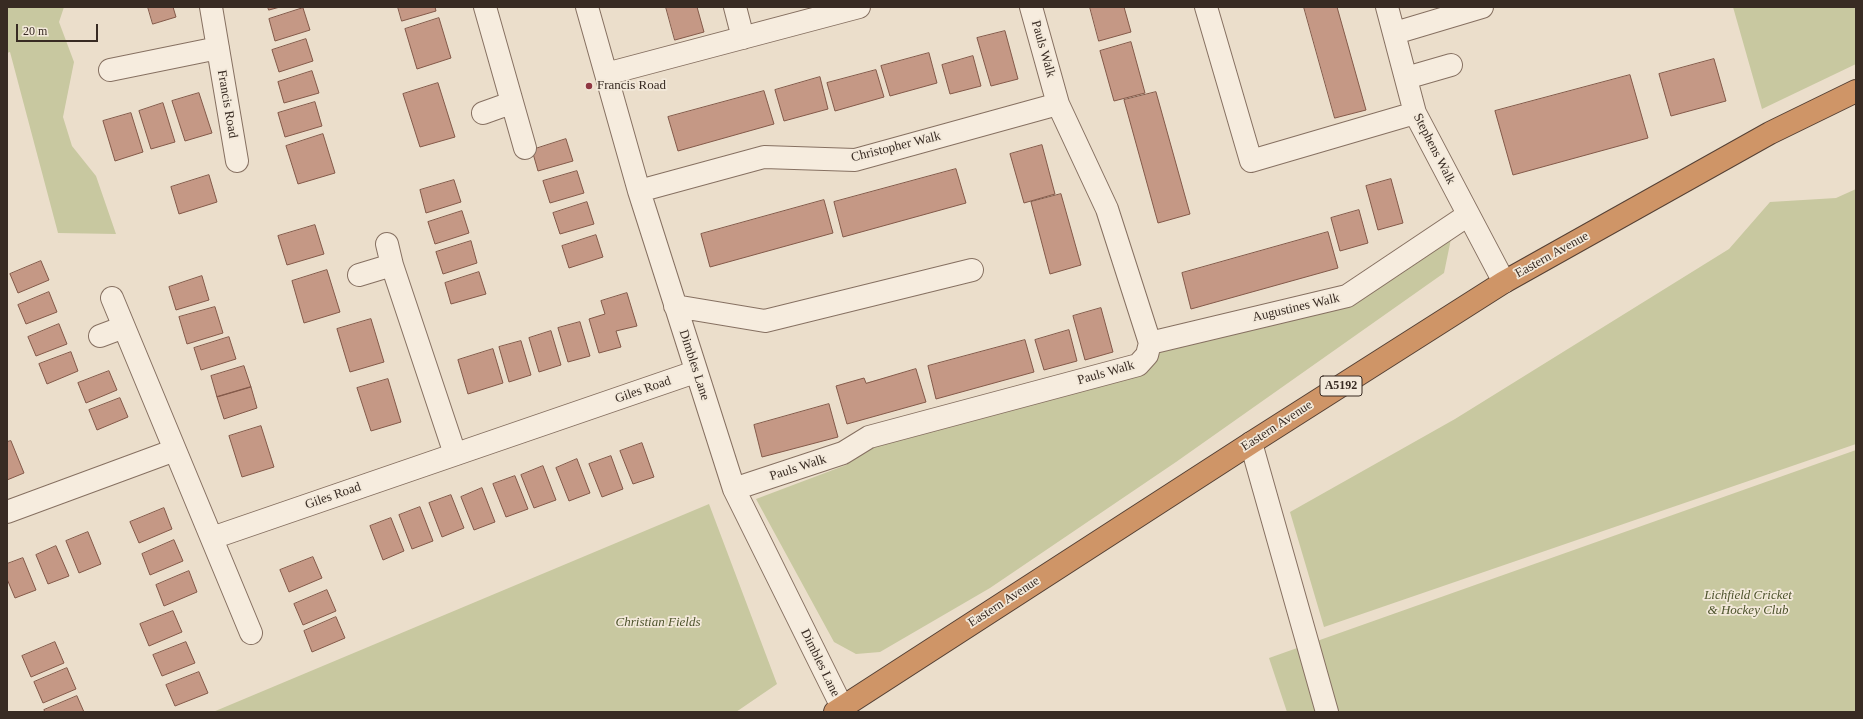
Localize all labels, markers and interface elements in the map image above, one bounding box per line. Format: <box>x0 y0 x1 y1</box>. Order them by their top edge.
scale bar <box>18 16 100 42</box>
street label: Pauls Walk <box>1027 19 1059 79</box>
text: 20 m <box>23 24 47 38</box>
street label: Francis Road <box>213 69 241 139</box>
place label: Francis Road <box>597 78 666 94</box>
marker: Francis Road <box>584 81 594 91</box>
street label: Stephens Walk <box>1410 111 1458 187</box>
street label: Christopher Walk <box>850 128 942 166</box>
street label: Eastern Avenue <box>1512 228 1592 282</box>
street label: Augustines Walk <box>1251 290 1341 326</box>
street label: Dimbles Lane <box>675 328 713 402</box>
street label: Pauls Walk <box>1076 357 1136 389</box>
street label: Giles Road <box>613 373 673 407</box>
road number: A5192 <box>1320 376 1362 396</box>
street label: Eastern Avenue <box>1238 397 1316 455</box>
street label: Pauls Walk <box>768 452 828 484</box>
street label: Giles Road <box>303 479 363 513</box>
street label: Eastern Avenue <box>965 573 1043 631</box>
park label: Lichfield Cricket & Hockey Club <box>1704 588 1792 619</box>
park label: Christian Fields <box>616 615 700 631</box>
street label: Dimbles Lane <box>797 627 843 699</box>

